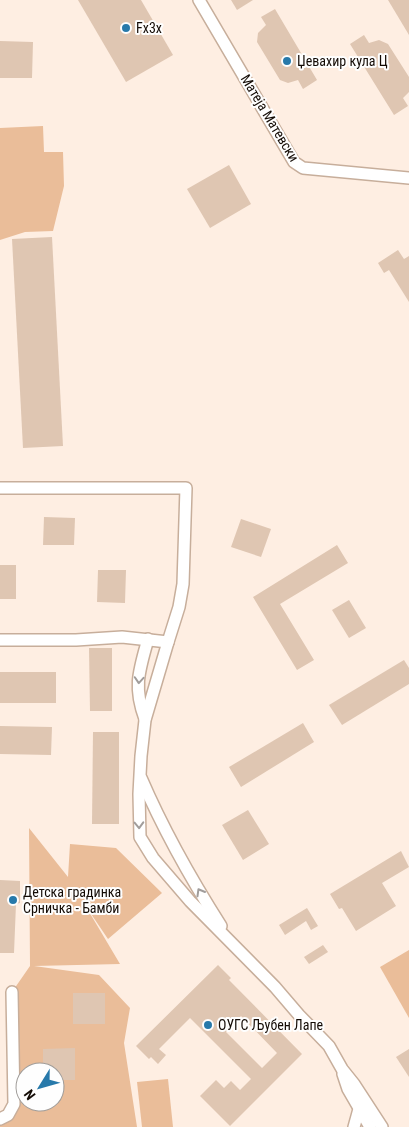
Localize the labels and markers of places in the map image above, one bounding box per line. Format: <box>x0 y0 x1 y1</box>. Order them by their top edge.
place label: Fx3x <box>136 20 162 36</box>
marker: Fx3x <box>120 22 132 34</box>
place label: Џевахир кула Ц <box>297 53 388 69</box>
marker: Џевахир кула Ц <box>281 55 293 67</box>
place label: Детска градинка Срничка - Бамби <box>23 884 121 916</box>
marker: Детска градинка Срничка - Бамби <box>7 894 19 906</box>
place label: ОУГС Љубен Лапе <box>218 1017 324 1033</box>
marker: ОУГС Љубен Лапе <box>202 1019 214 1031</box>

